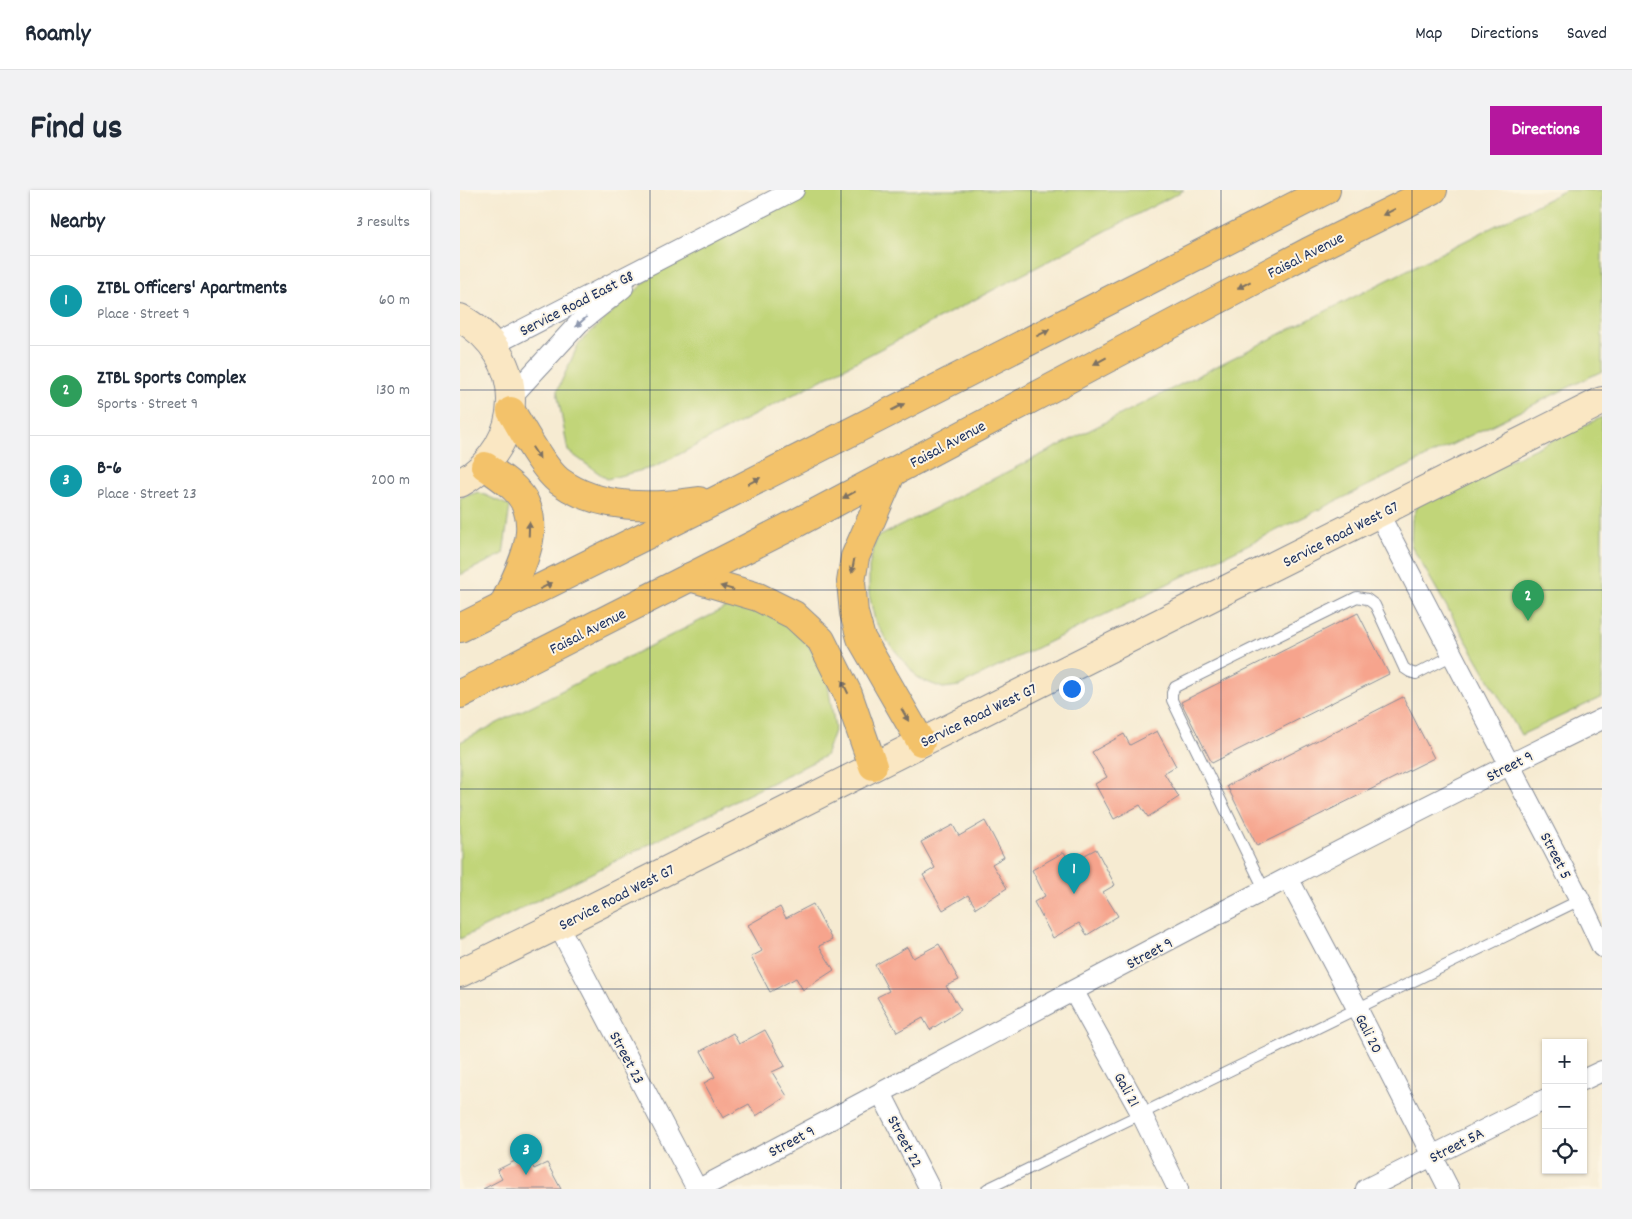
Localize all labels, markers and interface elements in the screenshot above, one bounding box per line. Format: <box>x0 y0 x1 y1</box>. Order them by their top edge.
text: Roamly <box>25 18 91 52</box>
text: Map <box>1415 22 1442 47</box>
text: Directions <box>1470 22 1539 47</box>
text: Saved <box>1567 22 1607 47</box>
text: Find us <box>30 105 122 155</box>
button: Directions <box>1490 106 1602 155</box>
text: Nearby <box>50 208 105 238</box>
one-way arrow <box>1382 208 1396 216</box>
text: 3 results <box>356 211 410 234</box>
street label: Faisal Avenue <box>1264 227 1348 285</box>
street label: Service Road East G8 <box>516 265 638 343</box>
text: ZTBL Officers' Apartments <box>97 276 287 303</box>
one-way arrow <box>1237 281 1251 289</box>
text: 1 <box>64 289 68 312</box>
text: 60 m <box>379 289 410 312</box>
text: Place · Street 9 <box>97 303 190 326</box>
one-way arrow <box>574 317 587 328</box>
one-way arrow <box>1036 329 1050 337</box>
one-way arrow <box>1093 357 1108 365</box>
text: ZTBL Sports Complex <box>97 366 246 393</box>
text: 2 <box>63 379 70 402</box>
text: 130 m <box>376 379 410 402</box>
text: Sports · Street 9 <box>97 393 198 416</box>
one-way arrow <box>891 403 905 411</box>
street label: Faisal Avenue <box>906 416 990 475</box>
one-way arrow <box>532 446 541 459</box>
text: B-6 <box>97 456 122 483</box>
text: 3 <box>62 469 70 492</box>
text: 200 m <box>371 469 410 492</box>
one-way arrow <box>746 477 761 485</box>
text: Place · Street 23 <box>97 483 197 506</box>
one-way arrow <box>842 491 856 499</box>
street label: Service Road West G7 <box>1279 496 1403 574</box>
one-way arrow <box>526 521 534 537</box>
one-way arrow <box>849 558 857 574</box>
pin: 2 <box>1512 580 1544 621</box>
one-way arrow <box>539 582 553 590</box>
one-way arrow <box>719 583 734 591</box>
street label: Faisal Avenue <box>546 603 630 661</box>
your location <box>1059 676 1085 702</box>
street label: Service Road West G7 <box>917 678 1041 754</box>
one-way arrow <box>841 680 849 694</box>
one-way arrow <box>901 708 910 722</box>
street label: Street 9 <box>1483 746 1538 789</box>
street label: Street 5 <box>1533 829 1576 884</box>
pin: 1 <box>1058 853 1090 894</box>
street label: Service Road West G7 <box>555 859 679 937</box>
street label: Street 9 <box>1123 932 1178 976</box>
street label: Gali 20 <box>1348 1010 1387 1058</box>
street label: Street 23 <box>602 1028 649 1089</box>
map controls <box>1542 1039 1587 1174</box>
button: + <box>1542 1039 1587 1084</box>
street label: Gali 21 <box>1107 1069 1145 1112</box>
button: − <box>1542 1084 1587 1129</box>
street label: Street 22 <box>880 1112 927 1173</box>
street label: Street 9 <box>765 1120 820 1164</box>
street label: Street 5A <box>1426 1123 1489 1170</box>
button: locate <box>1542 1129 1587 1174</box>
pin: 3 <box>510 1134 542 1175</box>

